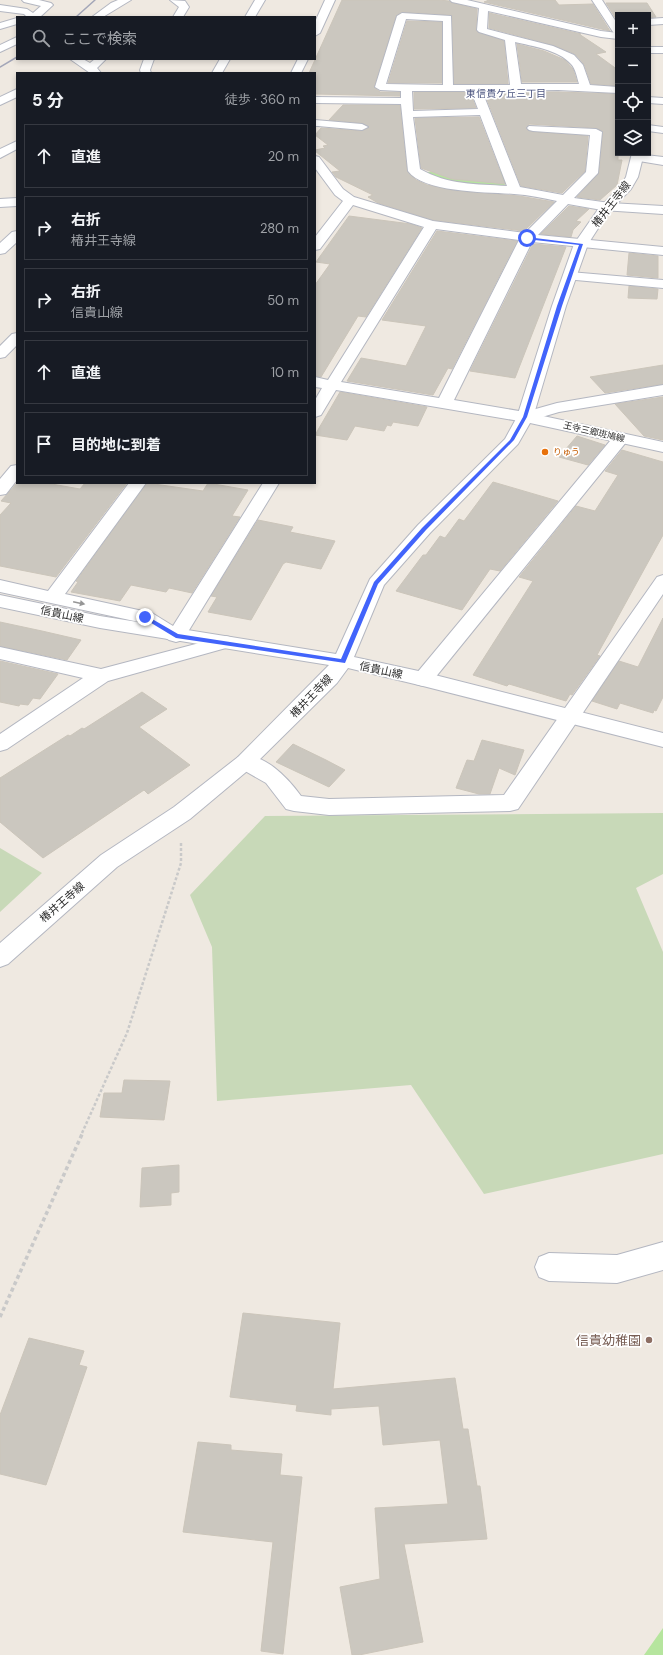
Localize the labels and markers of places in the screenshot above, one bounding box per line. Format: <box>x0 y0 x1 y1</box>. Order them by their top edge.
place label: りゅう <box>553 446 580 458</box>
marker: りゅう <box>540 447 550 457</box>
place label: 信貴幼稚園 <box>576 1332 641 1349</box>
marker: 信貴幼稚園 <box>644 1335 654 1345</box>

